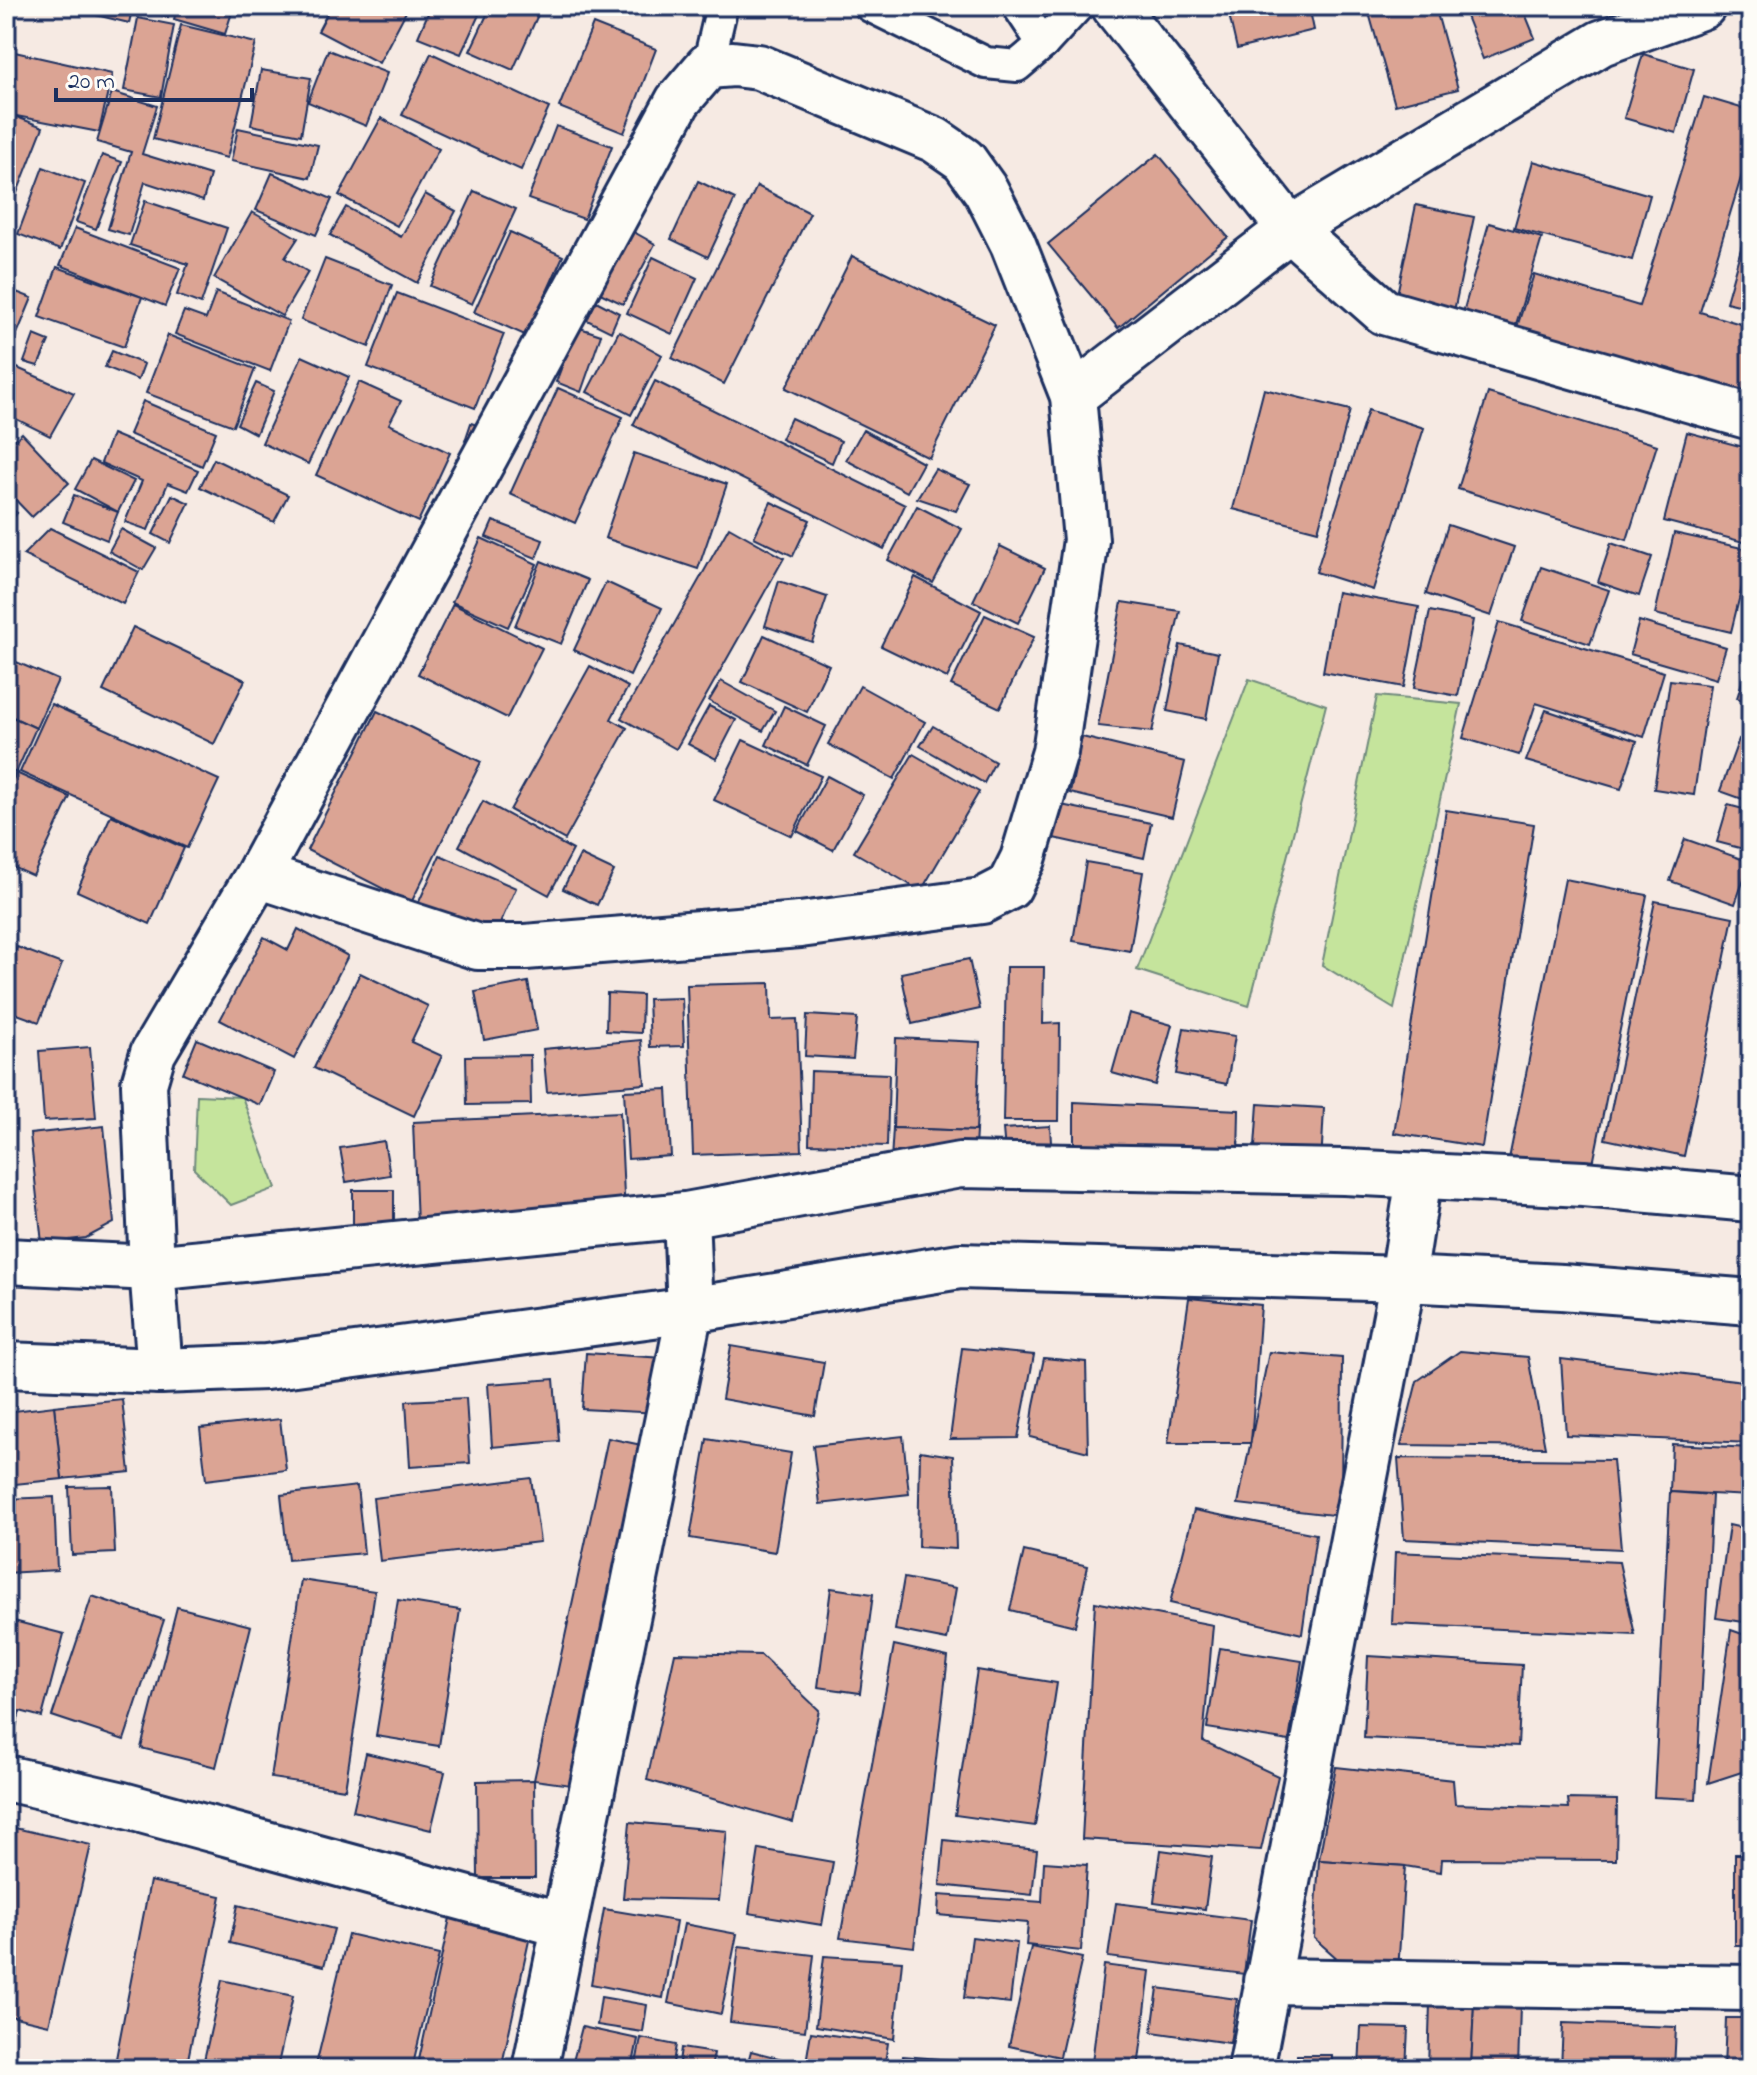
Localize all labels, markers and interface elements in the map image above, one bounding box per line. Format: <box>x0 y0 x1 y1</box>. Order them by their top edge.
scale bar <box>56 52 252 102</box>
text: 20 m <box>68 65 115 100</box>

